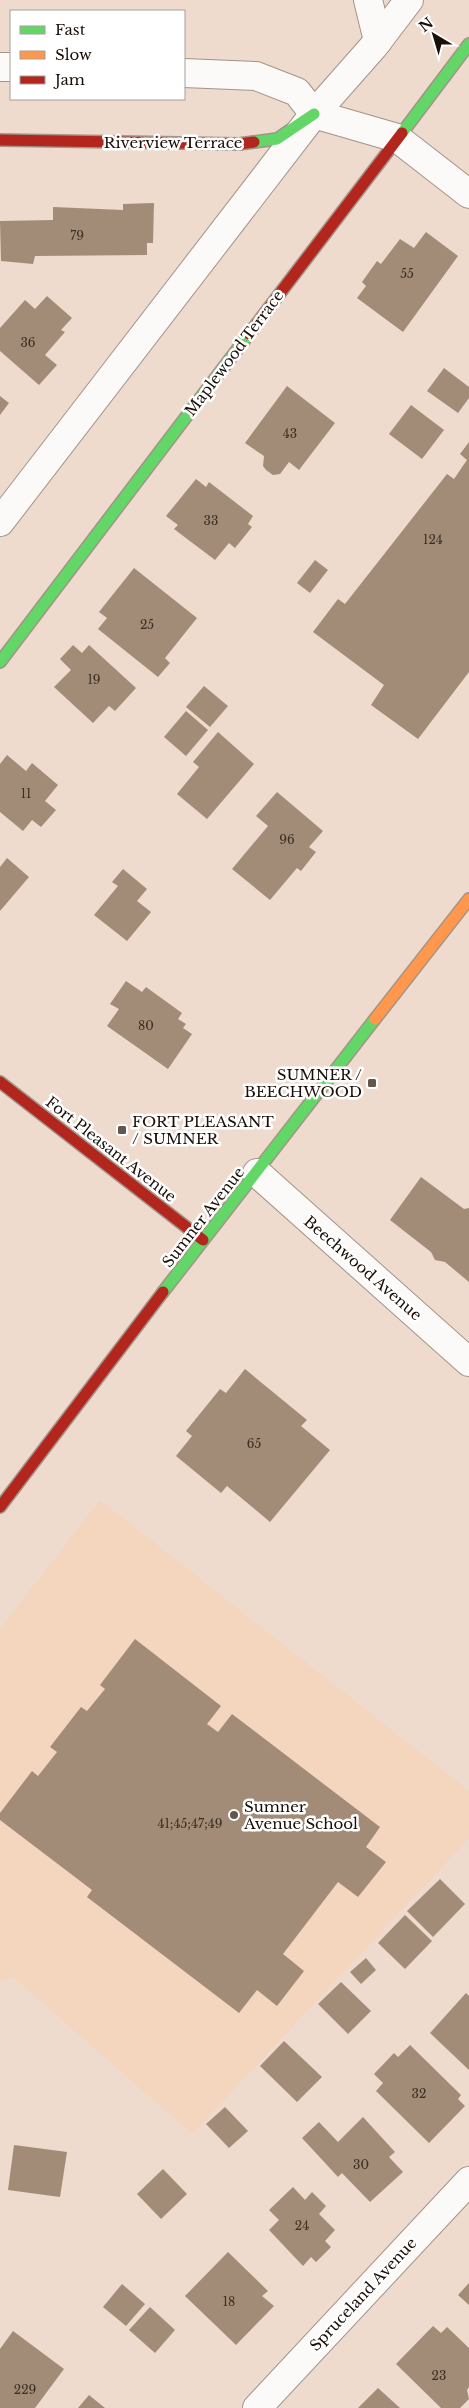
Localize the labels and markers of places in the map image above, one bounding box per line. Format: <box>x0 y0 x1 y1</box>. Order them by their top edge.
place label: SUMNER / BEECHWOOD <box>244 1065 362 1101</box>
marker: SUMNER / BEECHWOOD <box>366 1077 378 1089</box>
place label: FORT PLEASANT / SUMNER <box>132 1112 274 1148</box>
marker: FORT PLEASANT / SUMNER <box>116 1124 128 1136</box>
place label: Sumner Avenue School <box>243 1797 358 1833</box>
marker: Sumner Avenue School <box>228 1809 240 1821</box>

